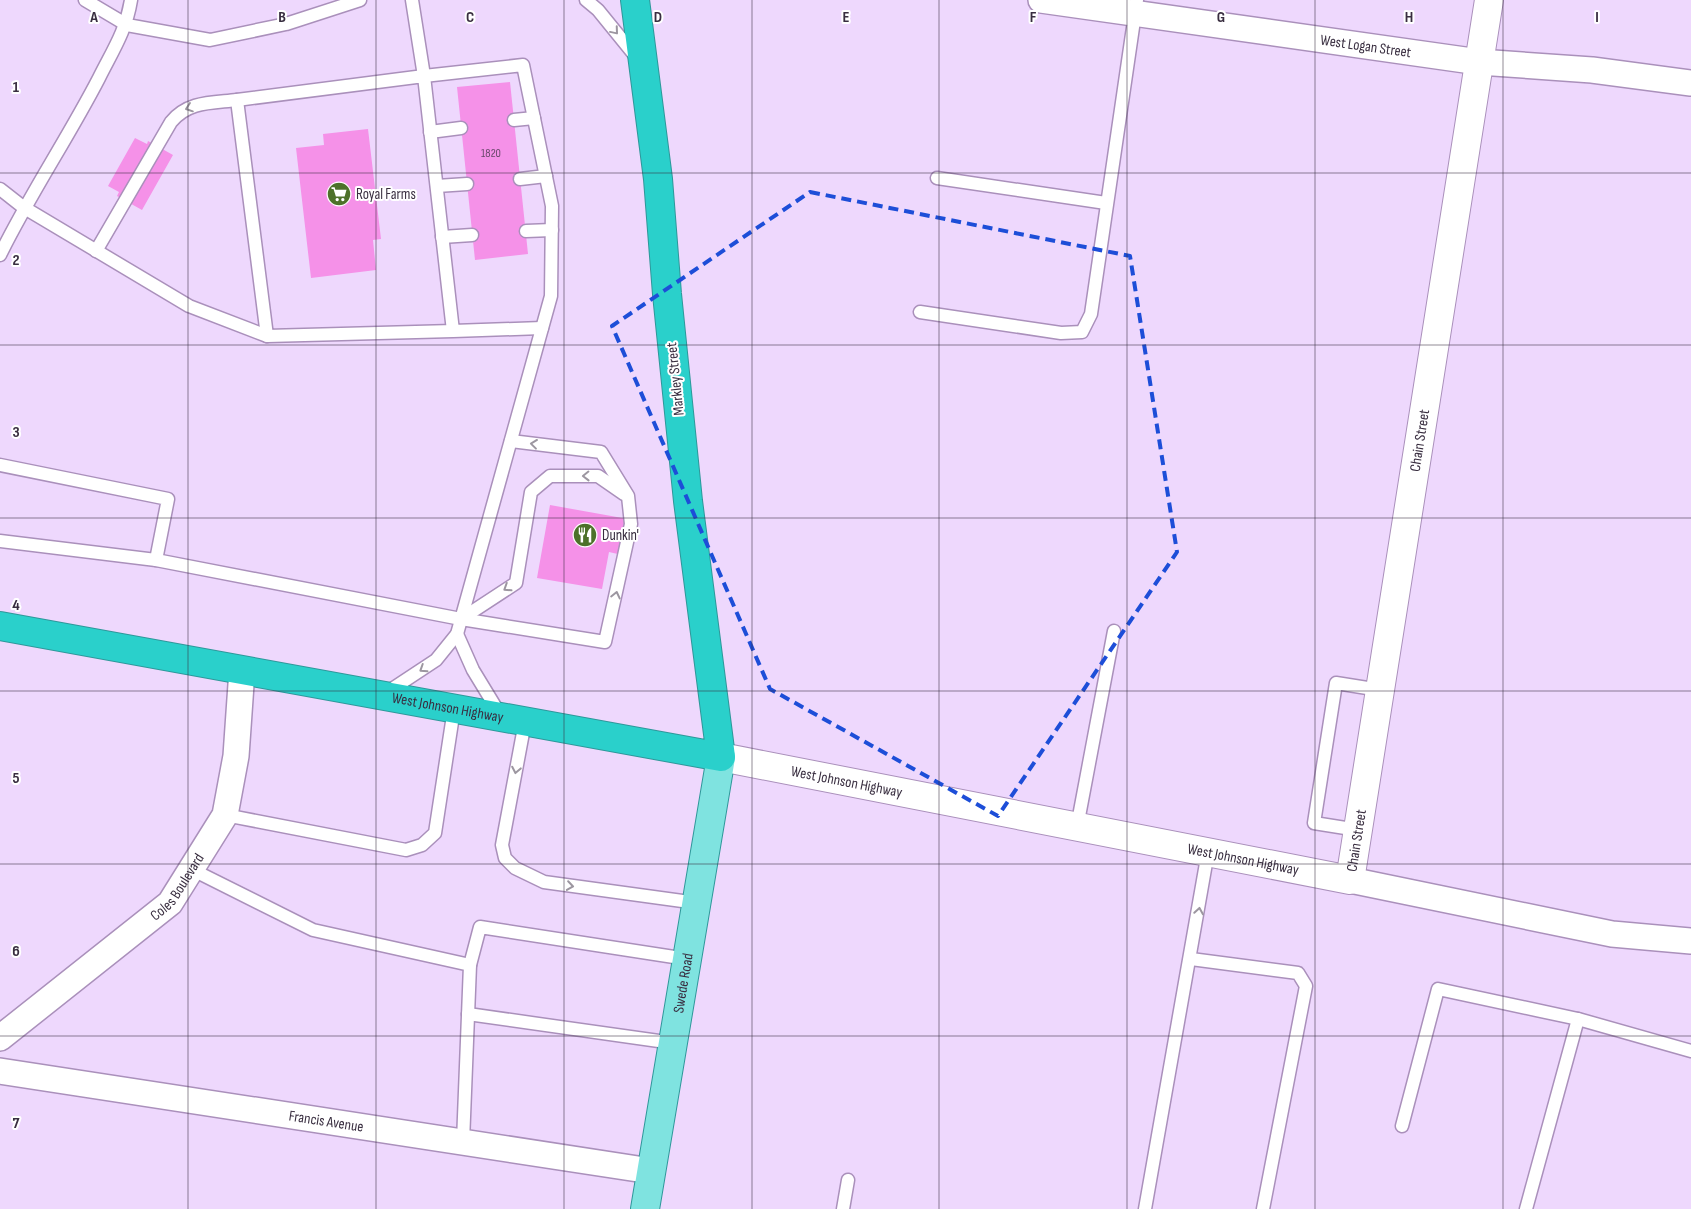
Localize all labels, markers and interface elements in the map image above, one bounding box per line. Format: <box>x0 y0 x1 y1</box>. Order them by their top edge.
text: A <box>89 8 98 27</box>
text: B <box>278 8 286 27</box>
text: C <box>466 8 474 27</box>
text: D <box>654 8 662 27</box>
text: E <box>843 8 850 27</box>
text: F <box>1030 8 1037 27</box>
text: G <box>1217 8 1225 27</box>
text: H <box>1405 8 1413 27</box>
text: I <box>1595 8 1599 27</box>
one-way arrow <box>610 25 618 34</box>
street label: West Logan Street <box>1319 31 1413 62</box>
text: 1 <box>13 78 20 97</box>
one-way arrow <box>185 102 194 112</box>
house number: 1820 <box>481 146 501 161</box>
supermarket icon: Royal Farms <box>326 181 352 207</box>
place label: Royal Farms <box>356 185 416 204</box>
text: 2 <box>12 251 20 270</box>
street label: Markley Street <box>662 341 689 416</box>
street label: Chain Street <box>1406 408 1434 473</box>
text: 3 <box>12 423 20 442</box>
one-way arrow <box>530 439 538 450</box>
one-way arrow <box>581 471 589 481</box>
restaurant icon: Dunkin' <box>572 522 598 548</box>
place label: Dunkin' <box>602 526 639 545</box>
one-way arrow <box>504 582 513 591</box>
one-way arrow <box>610 590 621 599</box>
text: 4 <box>12 596 20 615</box>
one-way arrow <box>420 662 429 672</box>
street label: West Johnson Highway <box>390 688 505 727</box>
street label: West Johnson Highway <box>789 762 904 802</box>
one-way arrow <box>512 765 522 774</box>
text: 5 <box>12 769 20 788</box>
street label: Chain Street <box>1342 808 1371 873</box>
street label: West Johnson Highway <box>1186 839 1301 880</box>
street label: Coles Boulevard <box>146 850 209 925</box>
one-way arrow <box>566 880 574 891</box>
one-way arrow <box>1193 906 1204 914</box>
text: 6 <box>12 942 20 961</box>
street label: Swede Road <box>669 952 698 1015</box>
street label: Francis Avenue <box>287 1106 365 1137</box>
text: 7 <box>13 1114 20 1133</box>

